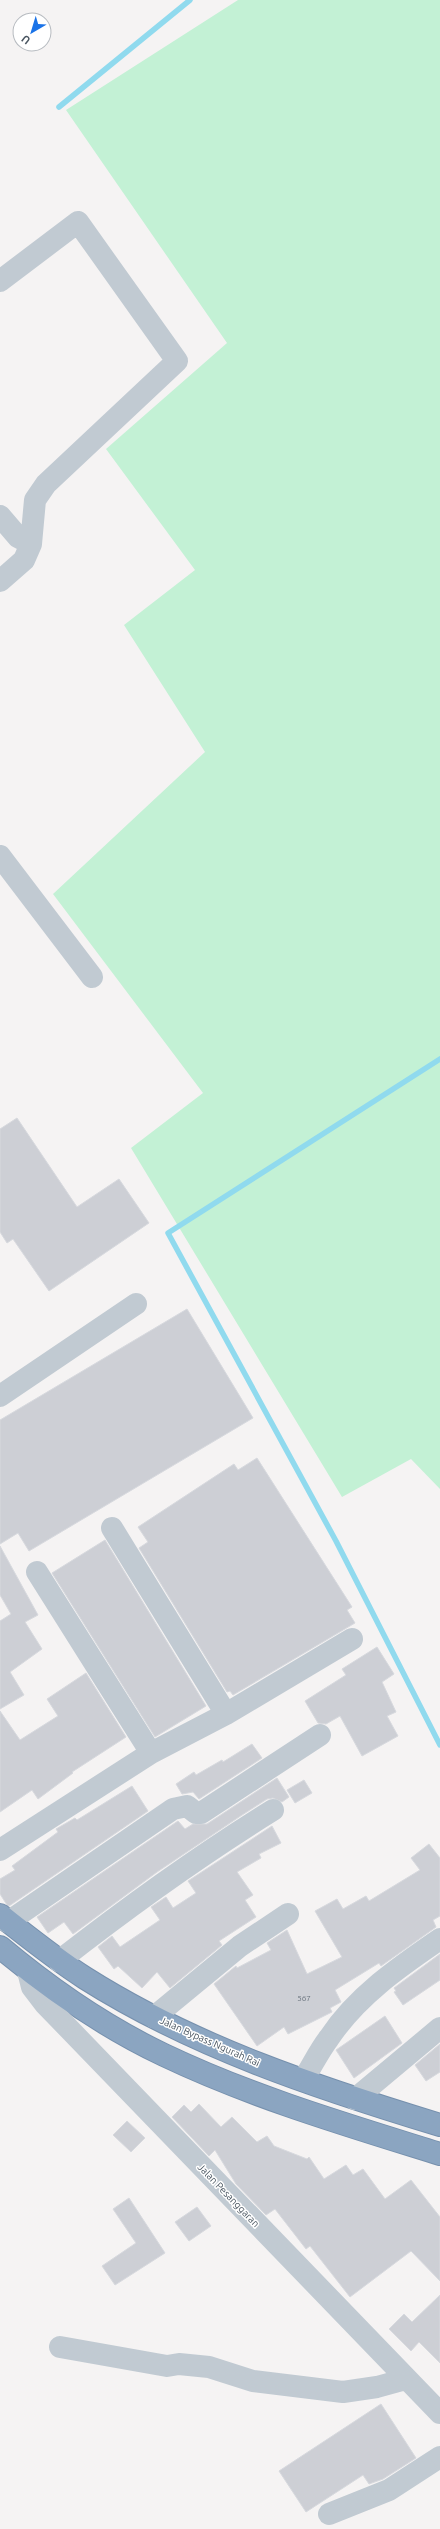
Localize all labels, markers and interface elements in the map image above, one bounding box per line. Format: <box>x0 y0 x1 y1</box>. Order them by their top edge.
north arrow <box>12 12 52 52</box>
text: U <box>19 33 33 47</box>
house number: 567 <box>297 1994 311 2003</box>
street label: Jalan Bypass Ngurah Rai <box>158 2014 261 2068</box>
street label: Jalan Pesanggaran <box>196 2161 262 2229</box>

